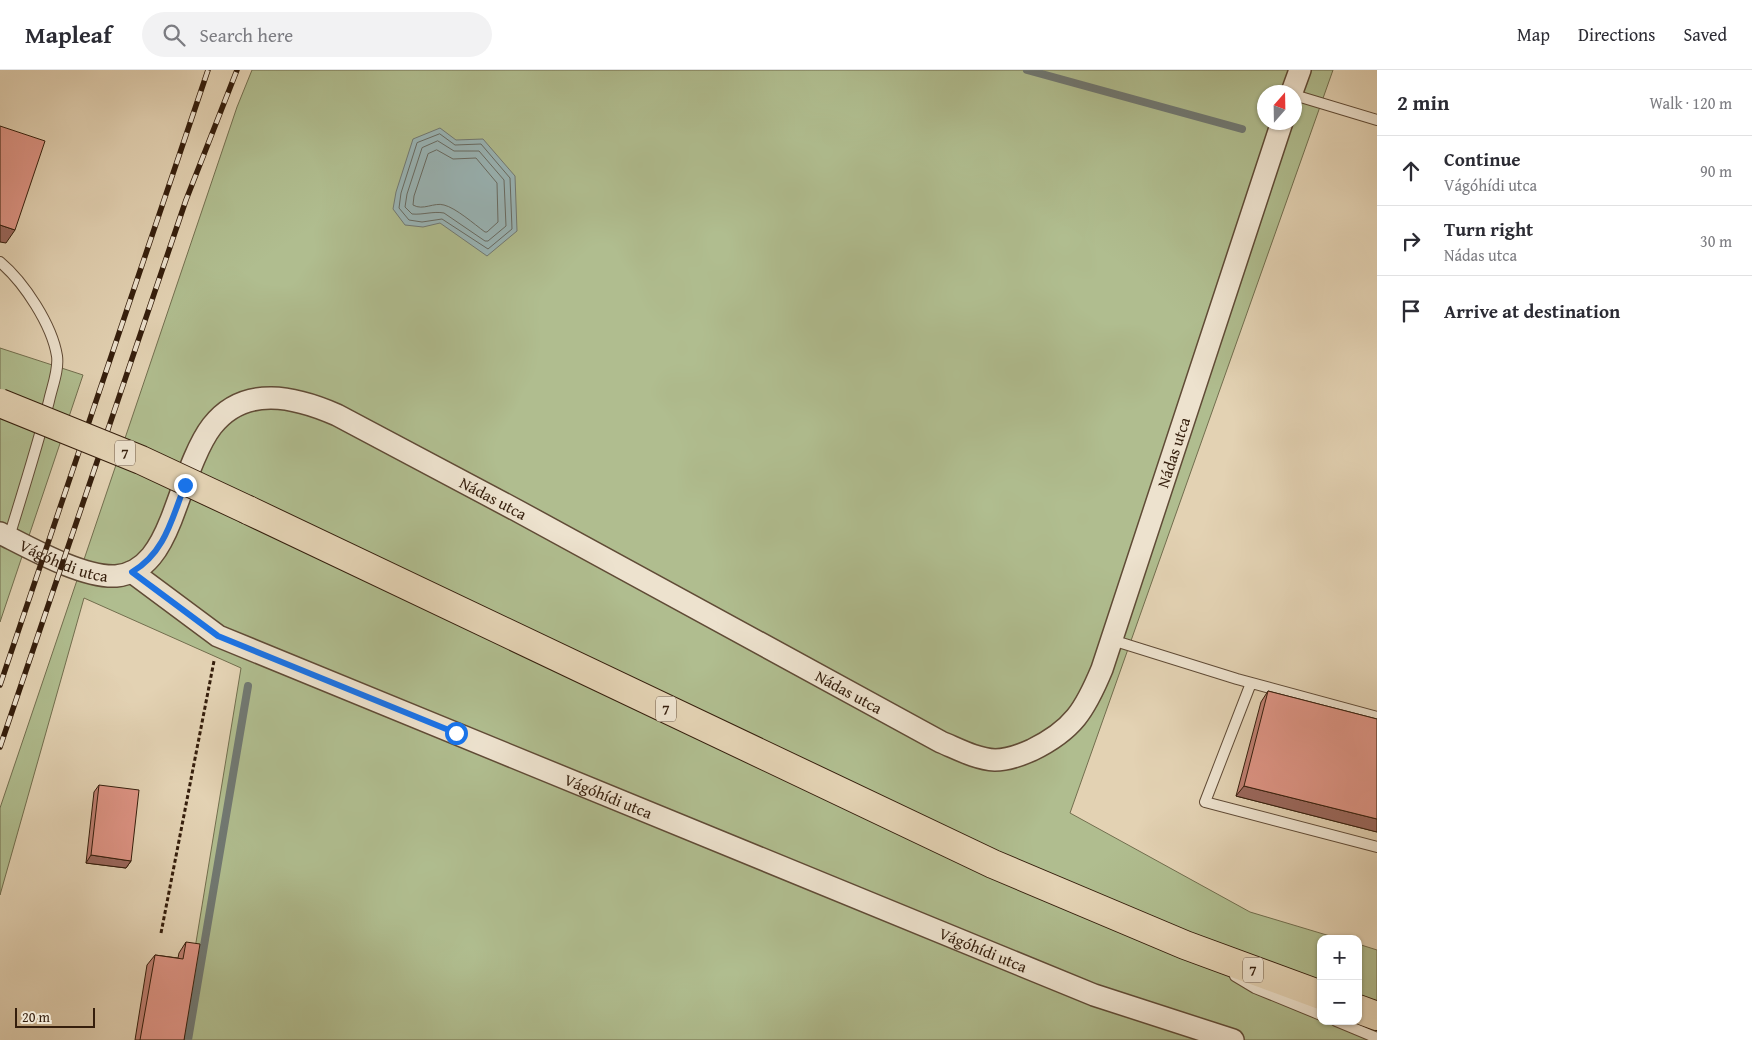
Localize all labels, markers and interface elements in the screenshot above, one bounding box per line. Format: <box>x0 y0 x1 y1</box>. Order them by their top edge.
search box <box>142 12 492 57</box>
text: Mapleaf <box>25 17 112 52</box>
icon: search <box>160 21 188 49</box>
text: Search here <box>200 21 293 49</box>
text: Map <box>1517 21 1550 48</box>
text: Directions <box>1578 21 1655 48</box>
text: Saved <box>1683 21 1727 48</box>
north arrow <box>1257 85 1302 130</box>
text: 2 min <box>1397 87 1449 118</box>
text: Walk · 120 m <box>1649 91 1732 115</box>
text: Continue <box>1444 145 1521 173</box>
icon: ahead <box>1397 157 1425 185</box>
text: 90 m <box>1700 159 1732 183</box>
text: Vágóhídi utca <box>1444 173 1537 197</box>
text: Turn right <box>1444 215 1533 243</box>
icon: right <box>1397 227 1425 255</box>
text: 30 m <box>1700 229 1732 253</box>
text: Nádas utca <box>1444 243 1517 267</box>
icon: arrive <box>1397 297 1425 325</box>
text: Arrive at destination <box>1444 297 1620 325</box>
street label: Nádas utca <box>1150 414 1196 491</box>
road number: 7 <box>115 440 135 466</box>
street label: Nádas utca <box>455 470 532 526</box>
route end <box>174 474 197 497</box>
street label: Vágóhídi utca <box>15 533 110 588</box>
street label: Nádas utca <box>811 664 887 720</box>
road number: 7 <box>656 696 676 722</box>
route start <box>445 722 468 745</box>
street label: Vágóhídi utca <box>561 767 656 825</box>
street label: Vágóhídi utca <box>935 921 1031 978</box>
map controls <box>1317 935 1362 1025</box>
button: + <box>1317 935 1362 980</box>
road number: 7 <box>1243 958 1263 982</box>
button: − <box>1317 980 1362 1025</box>
scale bar <box>15 1005 95 1028</box>
text: 20 m <box>22 1007 50 1027</box>

